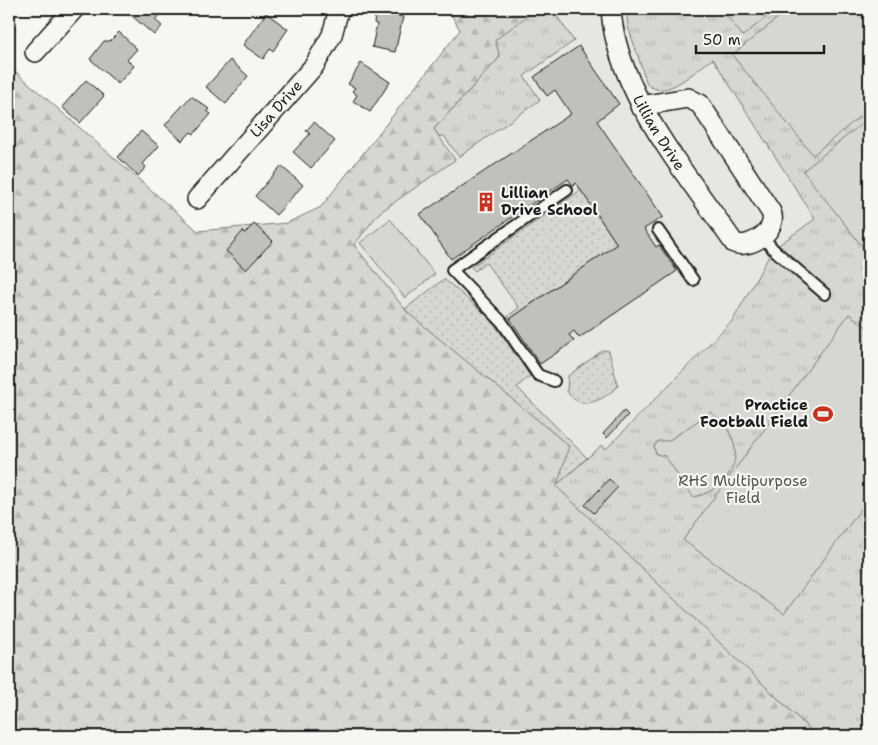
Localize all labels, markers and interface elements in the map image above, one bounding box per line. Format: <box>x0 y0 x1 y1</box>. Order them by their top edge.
scale bar <box>696 22 823 54</box>
text: 50 m <box>703 30 741 50</box>
street label: Lisa Drive <box>246 76 307 142</box>
street label: Lillian Drive <box>628 91 690 174</box>
place label: Lillian Drive School <box>501 183 598 220</box>
building icon: Lillian Drive School <box>475 191 497 213</box>
place label: Practice Football Field <box>700 395 808 432</box>
sports icon: Practice Football Field <box>812 403 834 425</box>
park label: RHS Multipurpose Field <box>678 471 808 508</box>

